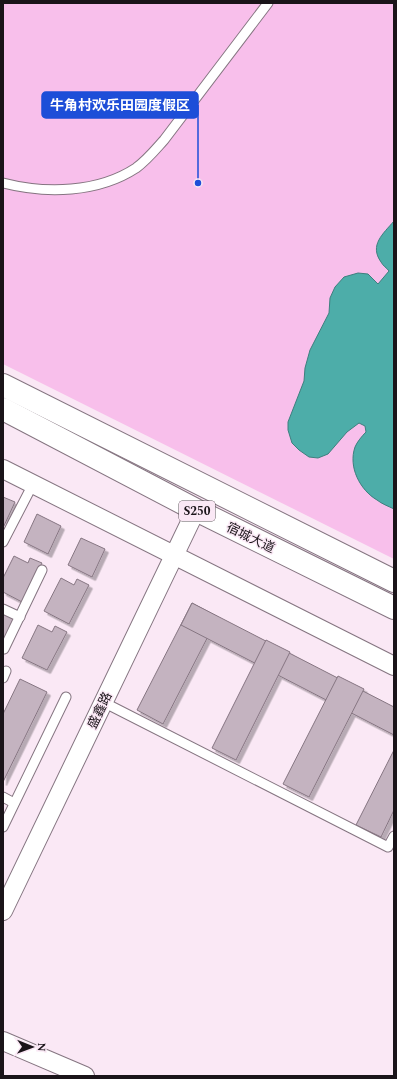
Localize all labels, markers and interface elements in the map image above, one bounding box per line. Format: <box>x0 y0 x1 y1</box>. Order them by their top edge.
callout: 牛角村欢乐田园度假区 <box>42 92 198 118</box>
text: 牛角村欢乐田园度假区 <box>50 95 190 116</box>
road number: S250 <box>179 501 215 521</box>
street label: 宿城大道 <box>223 518 278 558</box>
street label: 盛鑫路 <box>82 689 117 732</box>
north arrow <box>12 1027 52 1067</box>
text: N <box>33 1043 50 1052</box>

